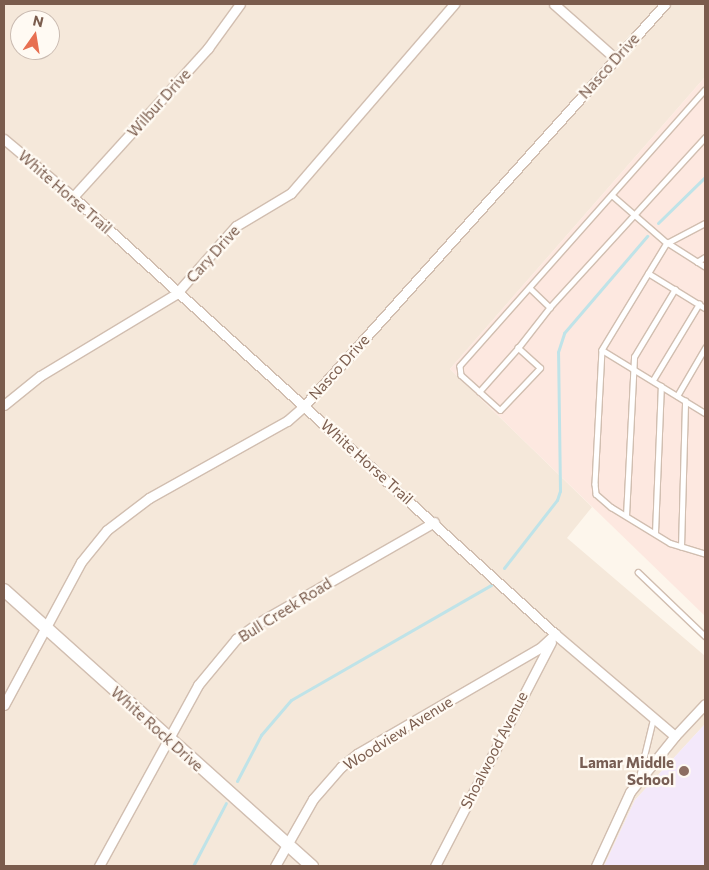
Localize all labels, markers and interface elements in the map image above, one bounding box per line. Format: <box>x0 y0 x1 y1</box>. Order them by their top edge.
north arrow <box>10 10 60 60</box>
text: N <box>31 11 45 30</box>
street label: Nasco Drive <box>575 30 643 102</box>
street label: Wilbur Drive <box>124 65 194 141</box>
street label: White Horse Trail <box>15 147 115 237</box>
street label: Cary Drive <box>183 222 243 286</box>
street label: Nasco Drive <box>305 331 373 403</box>
street label: White Horse Trail <box>317 416 417 508</box>
street label: Bull Creek Road <box>235 574 335 646</box>
street label: White Rock Drive <box>107 683 207 775</box>
street label: Shoalwood Avenue <box>457 688 531 812</box>
street label: Woodview Avenue <box>340 692 456 774</box>
place label: Lamar Middle School <box>579 753 674 788</box>
marker: Lamar Middle School <box>678 765 690 777</box>

